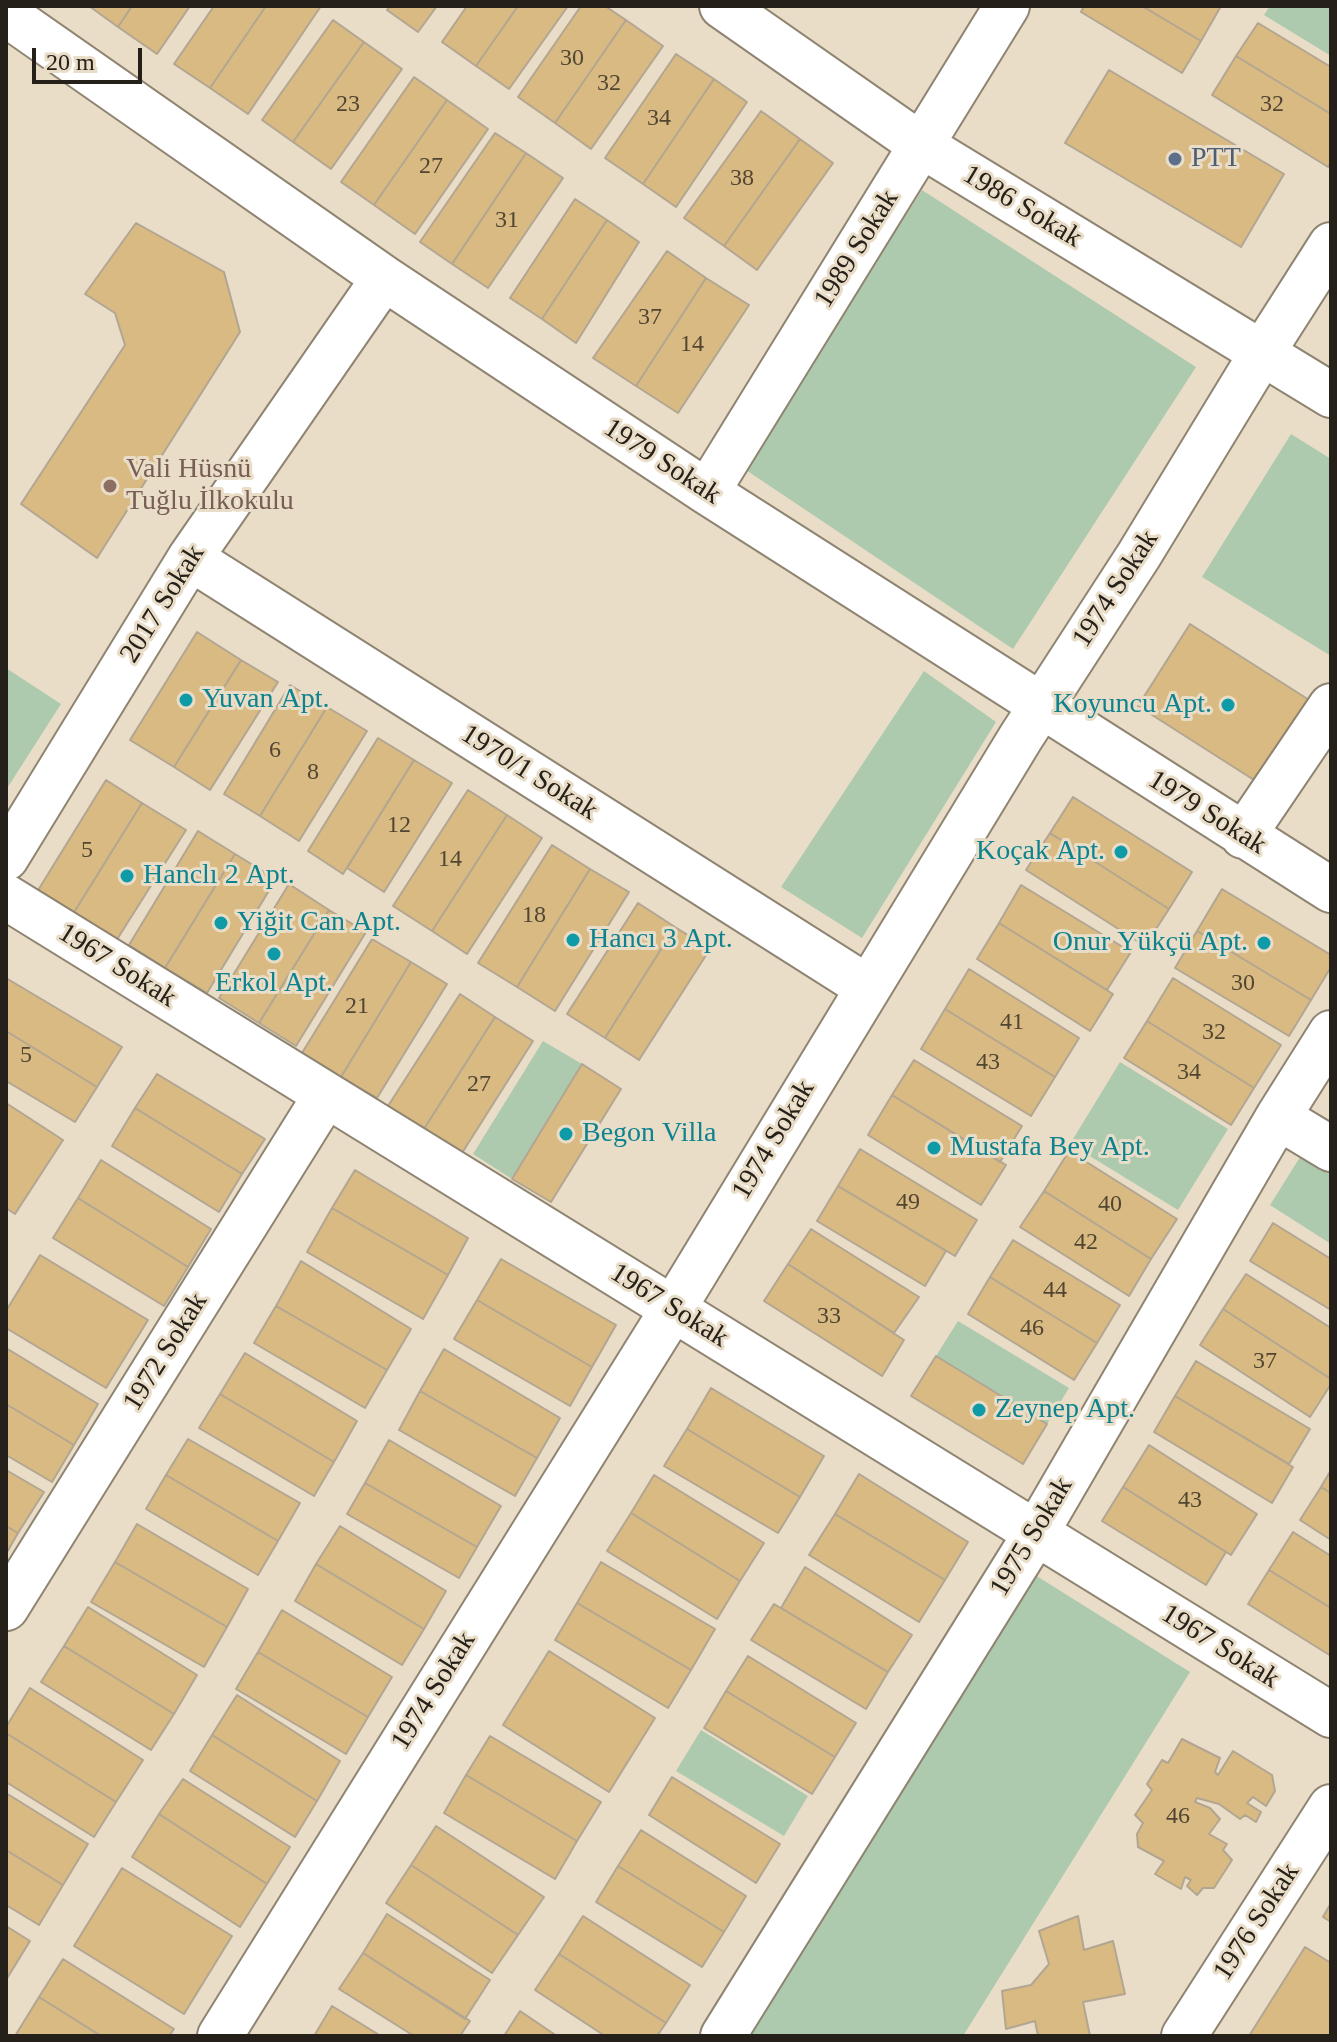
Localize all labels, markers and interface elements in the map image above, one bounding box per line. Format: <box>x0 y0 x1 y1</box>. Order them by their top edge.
scale bar <box>36 32 146 82</box>
house number: 30 <box>560 45 584 73</box>
text: 20 m <box>46 49 95 75</box>
house number: 32 <box>597 70 621 98</box>
house number: 23 <box>336 91 360 119</box>
house number: 32 <box>1260 91 1284 119</box>
house number: 34 <box>647 105 671 133</box>
place label: PTT <box>1191 142 1241 176</box>
marker: PTT <box>1166 150 1184 168</box>
house number: 27 <box>419 153 443 181</box>
street label: 1986 Sokak <box>956 158 1088 256</box>
house number: 38 <box>730 165 754 193</box>
street label: 1989 Sokak <box>808 184 906 314</box>
house number: 31 <box>495 207 519 235</box>
house number: 37 <box>638 304 662 332</box>
house number: 14 <box>680 331 704 359</box>
street label: 1979 Sokak <box>597 412 727 512</box>
place label: Vali Hüsnü Tuğlu İlkokulu <box>126 453 294 519</box>
marker: Vali Hüsnü Tuğlu İlkokulu <box>101 477 119 495</box>
street label: 1974 Sokak <box>1066 524 1166 654</box>
street label: 2017 Sokak <box>114 539 212 669</box>
place label: Yuvan Apt. <box>202 683 330 717</box>
place label: Koyuncu Apt. <box>1053 688 1212 722</box>
marker: Yuvan Apt. <box>177 691 195 709</box>
marker: Koyuncu Apt. <box>1219 696 1237 714</box>
street label: 1970/1 Sokak <box>454 718 604 828</box>
house number: 6 <box>269 737 281 765</box>
house number: 8 <box>307 759 319 787</box>
street label: 1979 Sokak <box>1142 764 1272 862</box>
house number: 12 <box>387 812 411 840</box>
place label: Koçak Apt. <box>976 835 1105 869</box>
house number: 5 <box>81 837 93 865</box>
marker: Koçak Apt. <box>1112 843 1130 861</box>
house number: 14 <box>438 846 462 874</box>
place label: Hanclı 2 Apt. <box>143 859 295 893</box>
marker: Hanclı 2 Apt. <box>118 867 136 885</box>
house number: 18 <box>522 902 546 930</box>
place label: Yiğit Can Apt. <box>237 906 401 940</box>
marker: Yiğit Can Apt. <box>212 914 230 932</box>
street label: 1967 Sokak <box>52 917 182 1015</box>
place label: Hancı 3 Apt. <box>589 923 733 957</box>
place label: Onur Yükçü Apt. <box>1053 926 1248 960</box>
marker: Hancı 3 Apt. <box>564 931 582 949</box>
marker: Onur Yükçü Apt. <box>1255 934 1273 952</box>
marker: Erkol Apt. <box>265 945 283 963</box>
place label: Erkol Apt. <box>215 967 333 1001</box>
house number: 30 <box>1231 970 1255 998</box>
house number: 21 <box>345 993 369 1021</box>
house number: 41 <box>1000 1009 1024 1037</box>
house number: 32 <box>1202 1019 1226 1047</box>
house number: 5 <box>20 1042 32 1070</box>
house number: 43 <box>976 1049 1000 1077</box>
house number: 34 <box>1177 1059 1201 1087</box>
house number: 27 <box>467 1071 491 1099</box>
street label: 1974 Sokak <box>725 1074 823 1206</box>
place label: Begon Villa <box>582 1117 716 1151</box>
marker: Begon Villa <box>557 1125 575 1143</box>
place label: Mustafa Bey Apt. <box>950 1131 1150 1165</box>
marker: Mustafa Bey Apt. <box>925 1139 943 1157</box>
house number: 49 <box>896 1189 920 1217</box>
house number: 40 <box>1098 1191 1122 1219</box>
house number: 42 <box>1074 1229 1098 1257</box>
street label: 1967 Sokak <box>604 1257 734 1355</box>
house number: 44 <box>1043 1277 1067 1305</box>
street label: 1972 Sokak <box>117 1287 215 1417</box>
house number: 33 <box>817 1303 841 1331</box>
house number: 46 <box>1020 1315 1044 1343</box>
house number: 37 <box>1253 1348 1277 1376</box>
place label: Zeynep Apt. <box>995 1393 1135 1427</box>
marker: Zeynep Apt. <box>970 1401 988 1419</box>
street label: 1975 Sokak <box>983 1471 1081 1603</box>
house number: 43 <box>1178 1487 1202 1515</box>
street label: 1967 Sokak <box>1155 1598 1285 1696</box>
street label: 1974 Sokak <box>385 1626 483 1756</box>
house number: 46 <box>1166 1803 1190 1831</box>
street label: 1976 Sokak <box>1207 1857 1307 1987</box>

